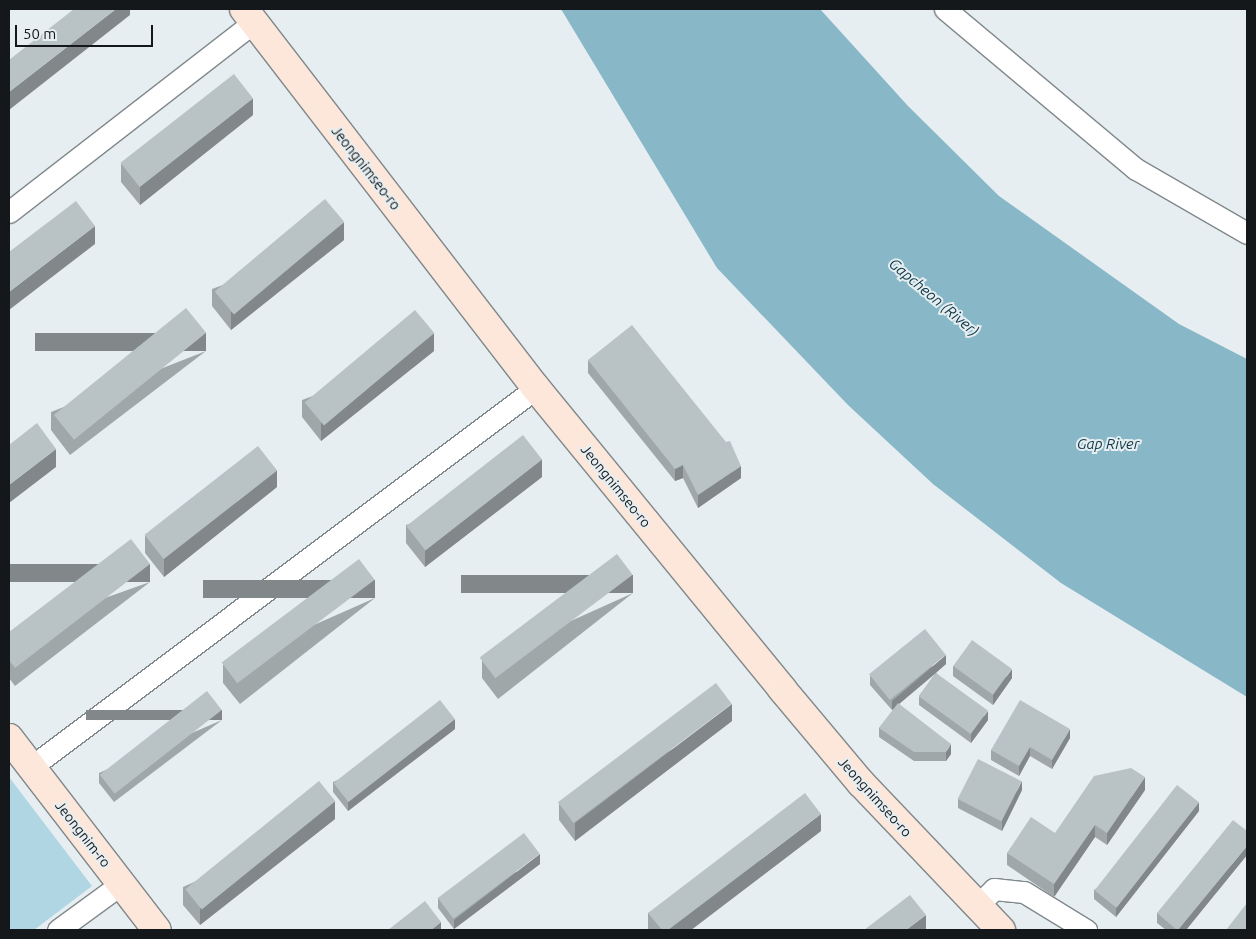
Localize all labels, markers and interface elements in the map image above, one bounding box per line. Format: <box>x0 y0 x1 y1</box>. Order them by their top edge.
scale bar <box>18 15 155 47</box>
text: 50 m <box>23 25 56 42</box>
street label: Jeongnimseo-ro <box>328 123 404 213</box>
water label: Gapcheon (River) <box>885 254 983 340</box>
water label: Gap River <box>1077 435 1139 453</box>
street label: Jeongnimseo-ro <box>577 441 655 531</box>
street label: Jeongnimseo-ro <box>835 754 915 840</box>
street label: Jeongnim-ro <box>52 797 114 871</box>

